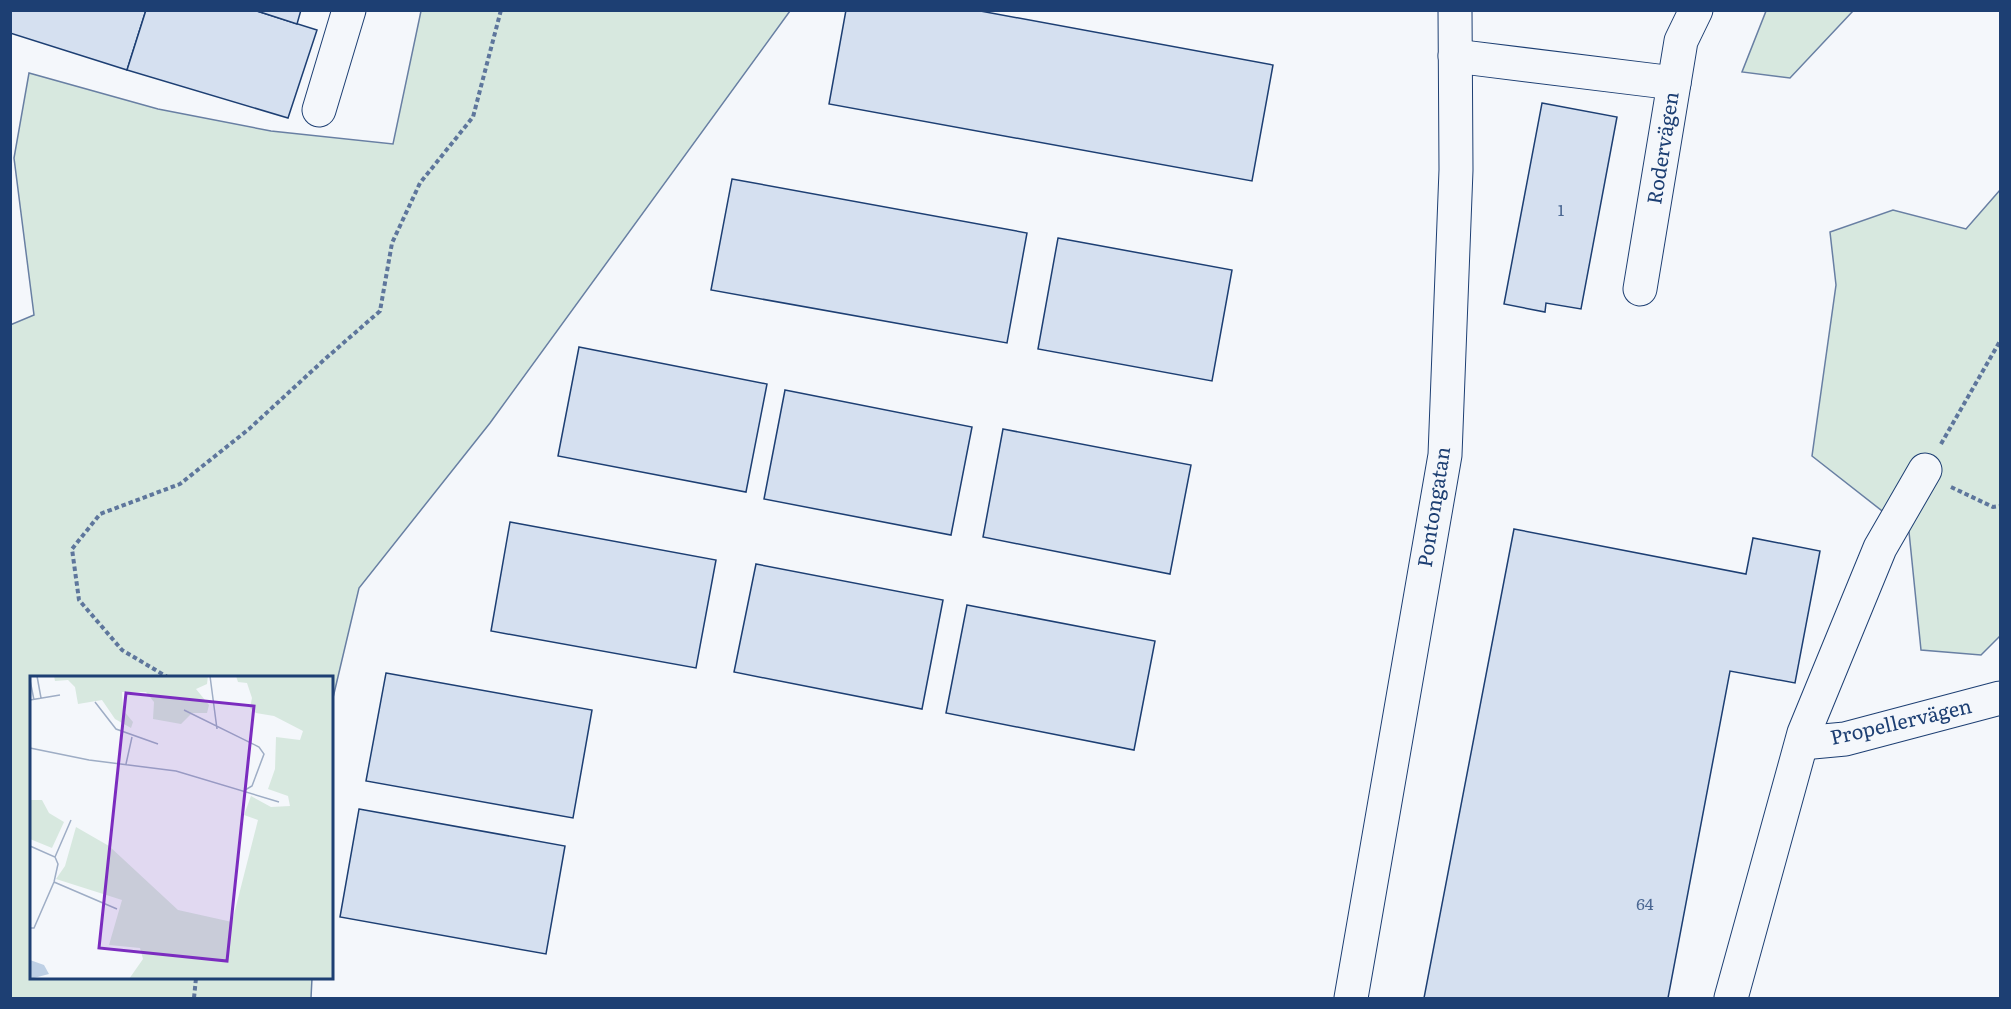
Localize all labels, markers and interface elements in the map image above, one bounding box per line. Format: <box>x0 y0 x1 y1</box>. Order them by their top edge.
street label: Rodervägen <box>1637 89 1685 206</box>
house number: 1 <box>1558 197 1565 221</box>
street label: Pontongatan <box>1408 444 1456 569</box>
inset map <box>30 676 333 979</box>
street label: Propellervägen <box>1827 689 1974 751</box>
house number: 64 <box>1636 891 1654 915</box>

